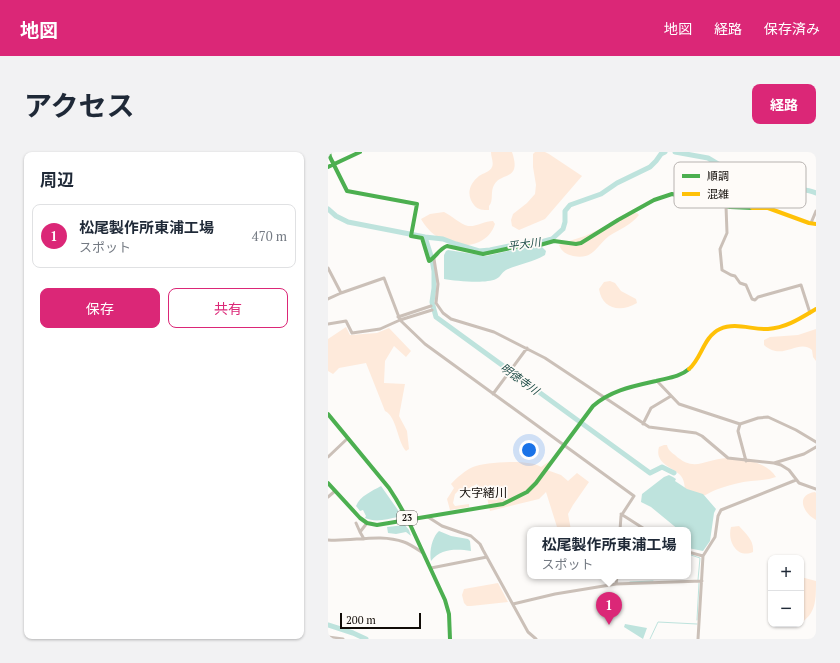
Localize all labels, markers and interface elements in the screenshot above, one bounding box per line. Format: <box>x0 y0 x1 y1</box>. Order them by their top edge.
text: 地図 <box>20 17 58 42</box>
text: 地図 <box>664 19 692 38</box>
text: 経路 <box>714 19 742 38</box>
text: 保存済み <box>764 19 820 38</box>
button: 経路 <box>752 84 816 124</box>
text: アクセス <box>24 87 135 124</box>
legend <box>674 162 806 208</box>
text: 周辺 <box>40 168 74 191</box>
text: 順調 <box>707 169 729 183</box>
text: 混雑 <box>707 187 729 201</box>
text: 松尾製作所東浦工場 <box>79 217 214 237</box>
text: 1 <box>50 227 58 245</box>
text: 470 m <box>252 227 287 245</box>
water label: 平大川 <box>507 235 542 253</box>
text: スポット <box>79 238 131 256</box>
button: 保存 <box>40 288 160 328</box>
button: 共有 <box>168 288 288 328</box>
water label: 明徳寺川 <box>498 360 543 398</box>
your location <box>519 440 539 460</box>
district label: 大字緒川 <box>459 485 507 500</box>
road number: 23 <box>397 511 417 525</box>
popup <box>527 527 691 579</box>
text: 松尾製作所東浦工場 <box>541 534 677 554</box>
text: スポット <box>541 555 594 573</box>
map controls <box>768 555 804 627</box>
button: + <box>768 555 804 591</box>
button: − <box>768 591 804 627</box>
pin: 1 <box>596 592 622 625</box>
scale bar <box>340 611 421 630</box>
text: 200 m <box>346 613 376 627</box>

